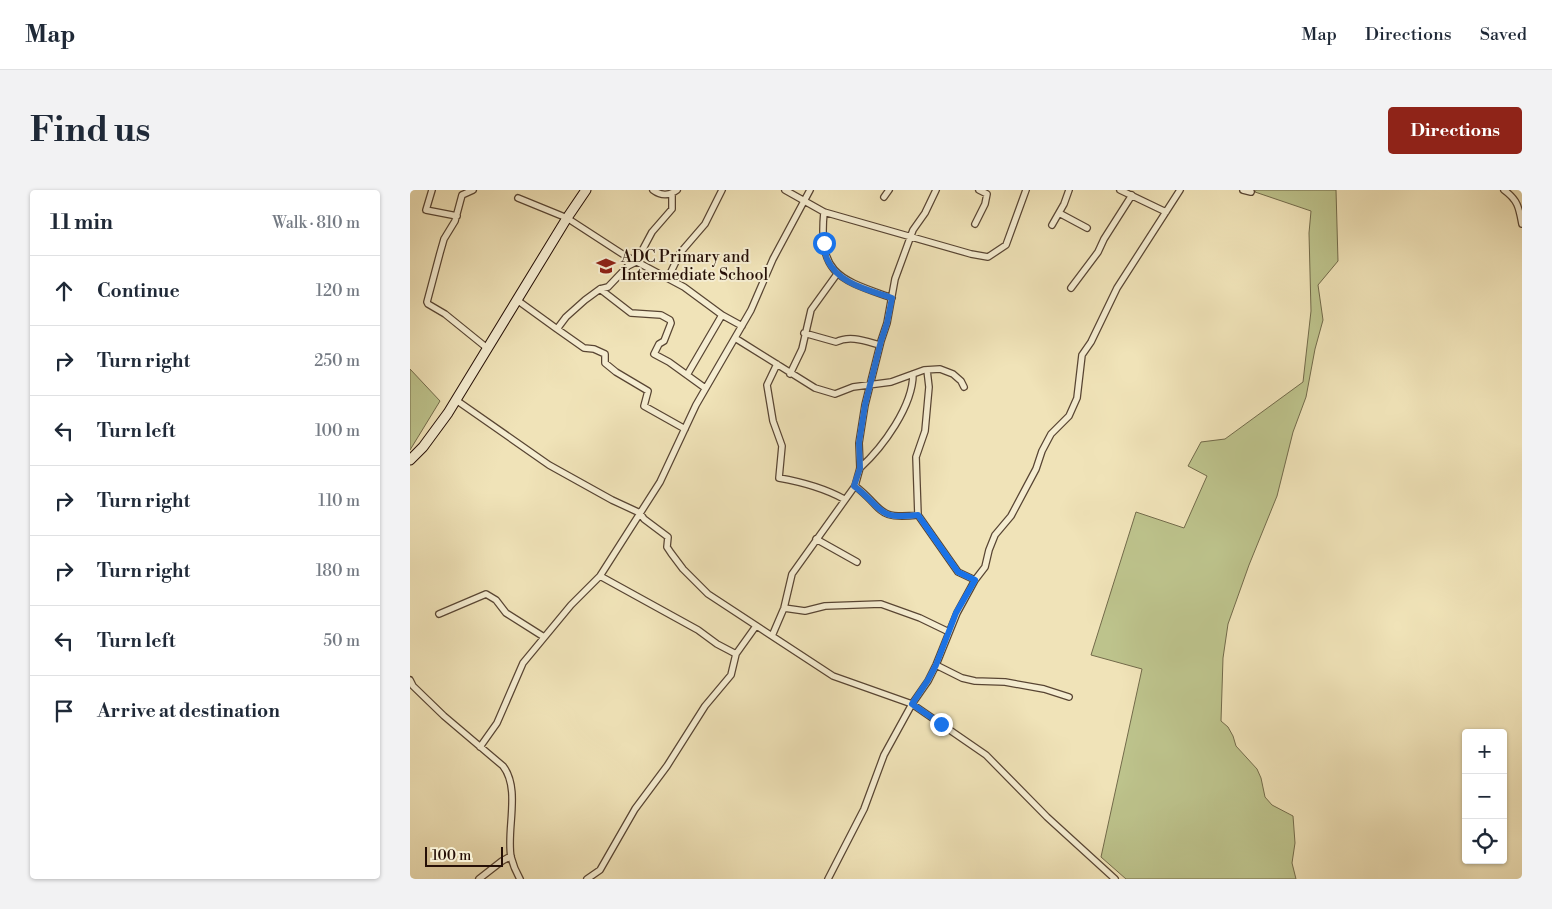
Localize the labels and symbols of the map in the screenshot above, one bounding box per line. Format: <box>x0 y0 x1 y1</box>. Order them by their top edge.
route start <box>813 232 836 255</box>
place label: ADC Primary and Intermediate School <box>620 247 769 285</box>
school or university icon: ADC Primary and Intermediate School <box>595 255 617 277</box>
route end <box>930 713 953 736</box>
scale bar <box>425 844 502 867</box>

